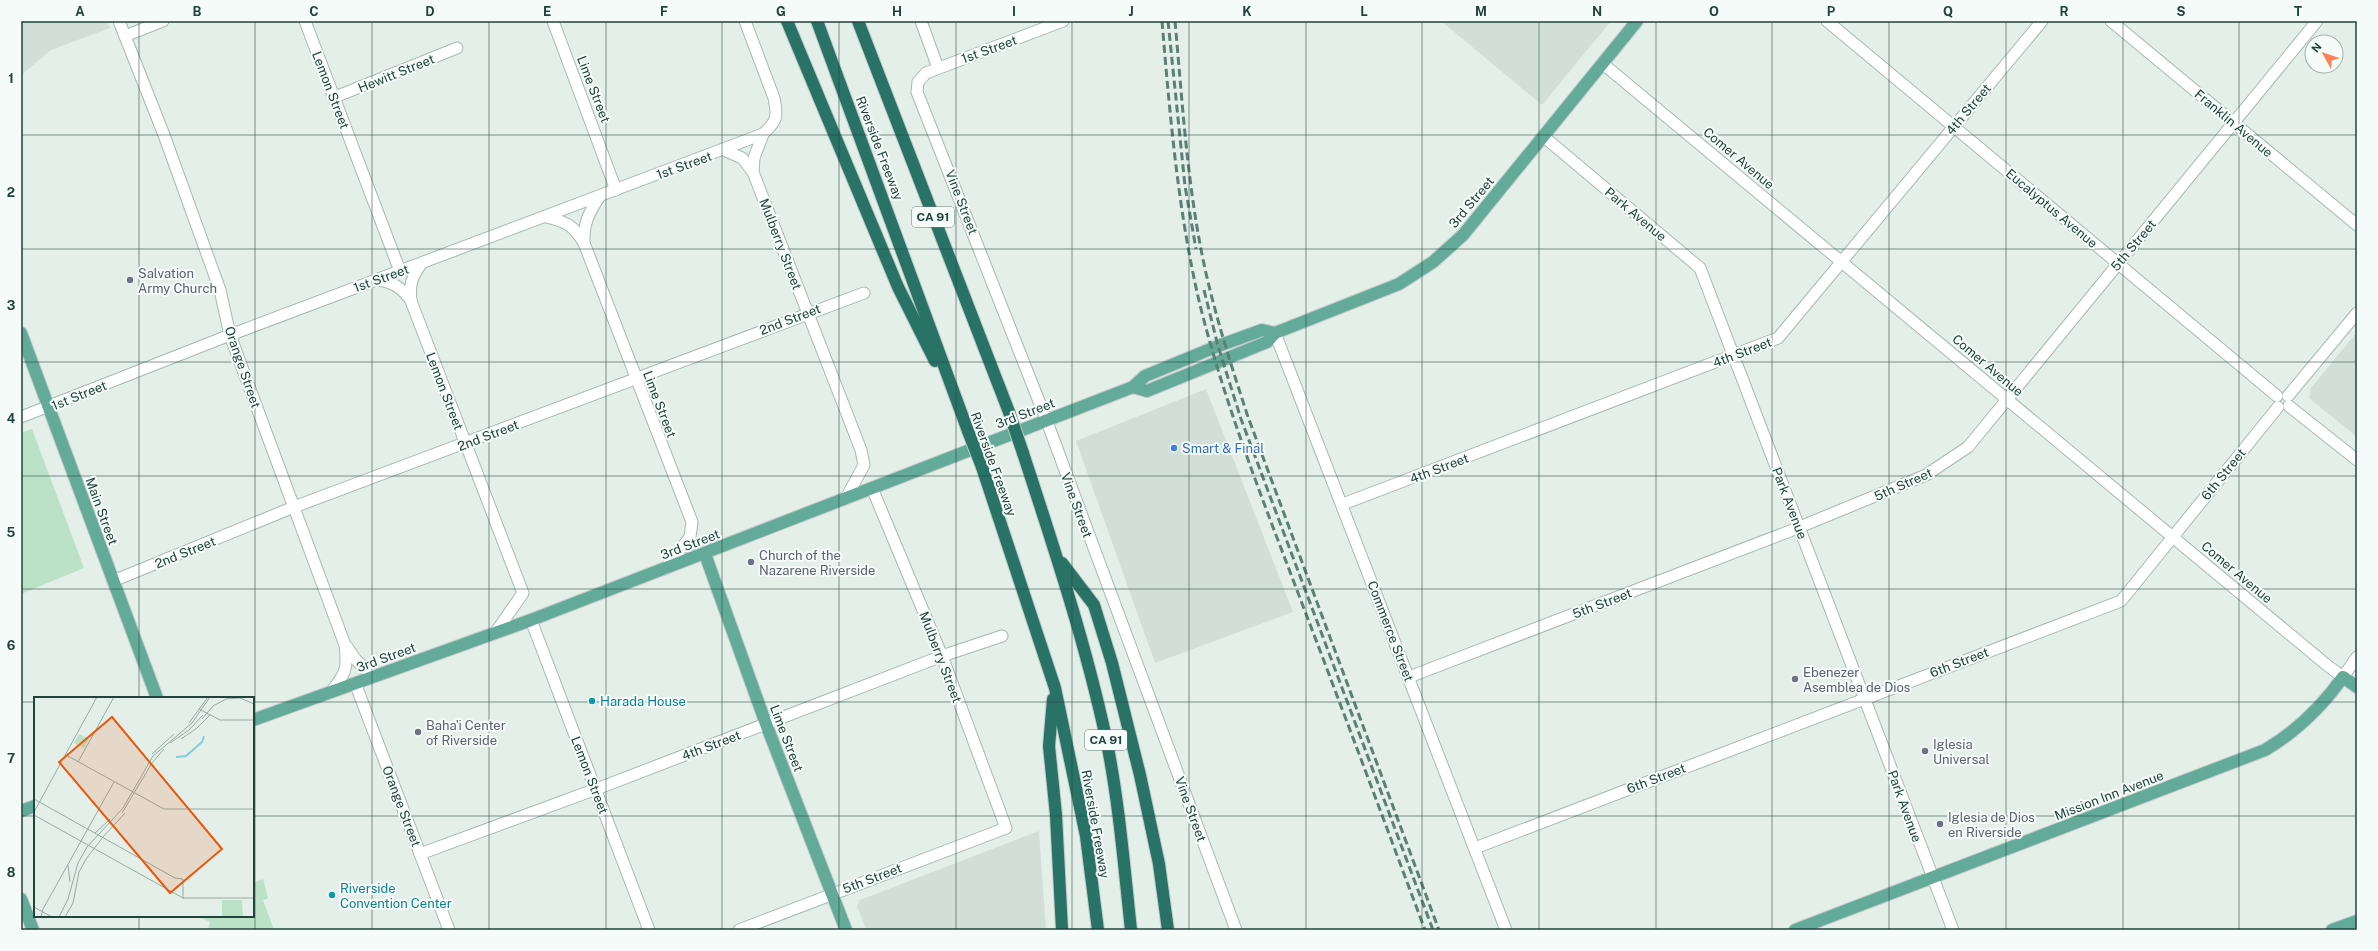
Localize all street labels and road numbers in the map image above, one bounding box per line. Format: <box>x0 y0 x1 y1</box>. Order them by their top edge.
street label: 1st Street <box>959 33 1019 66</box>
street label: Lemon Street <box>309 49 352 131</box>
street label: Hewitt Street <box>356 51 437 96</box>
street label: Lime Street <box>574 54 613 125</box>
street label: 4th Street <box>1943 81 1994 138</box>
street label: Franklin Avenue <box>2192 86 2276 160</box>
street label: Riverside Freeway <box>853 94 906 202</box>
street label: Comer Avenue <box>1700 124 1777 192</box>
street label: 1st Street <box>654 149 714 182</box>
street label: Eucalyptus Avenue <box>2003 166 2100 251</box>
street label: Vine Street <box>942 168 981 237</box>
street label: 3rd Street <box>1446 174 1497 231</box>
street label: Park Avenue <box>1602 184 1669 244</box>
street label: Mulberry Street <box>756 196 805 292</box>
road number: CA 91 <box>912 207 954 227</box>
street label: 5th Street <box>2108 217 2159 274</box>
street label: 1st Street <box>351 262 411 295</box>
street label: 2nd Street <box>758 301 823 338</box>
street label: Orange Street <box>222 324 264 410</box>
street label: Comer Avenue <box>1949 331 2026 399</box>
street label: 4th Street <box>1711 334 1774 371</box>
street label: Lemon Street <box>423 350 466 432</box>
street label: Lime Street <box>640 369 679 440</box>
street label: 1st Street <box>50 378 109 413</box>
street label: 3rd Street <box>994 395 1057 432</box>
street label: Riverside Freeway <box>968 410 1019 518</box>
street label: 2nd Street <box>456 417 521 454</box>
street label: 6th Street <box>2198 446 2249 503</box>
street label: 4th Street <box>1408 450 1471 487</box>
street label: Park Avenue <box>1769 465 1810 541</box>
street label: 5th Street <box>1872 465 1935 504</box>
street label: Vine Street <box>1058 471 1095 540</box>
street label: Main Street <box>82 475 121 547</box>
street label: 3rd Street <box>659 526 722 563</box>
street label: 2nd Street <box>153 533 218 571</box>
street label: Comer Avenue <box>2198 538 2275 606</box>
street label: Commerce Street <box>1364 579 1417 684</box>
street label: 5th Street <box>1571 585 1634 622</box>
street label: Mulberry Street <box>916 609 965 705</box>
street label: 3rd Street <box>354 640 418 675</box>
street label: 6th Street <box>1928 644 1991 681</box>
street label: Lime Street <box>767 703 806 774</box>
street label: 4th Street <box>680 727 743 764</box>
road number: CA 91 <box>1085 730 1127 750</box>
street label: Lemon Street <box>568 734 611 816</box>
street label: 6th Street <box>1625 760 1688 797</box>
street label: Orange Street <box>379 764 424 849</box>
street label: Park Avenue <box>1885 768 1924 844</box>
street label: Mission Inn Avenue <box>2053 768 2166 823</box>
street label: Riverside Freeway <box>1079 769 1112 880</box>
street label: Vine Street <box>1172 775 1209 844</box>
street label: 5th Street <box>841 860 904 897</box>

